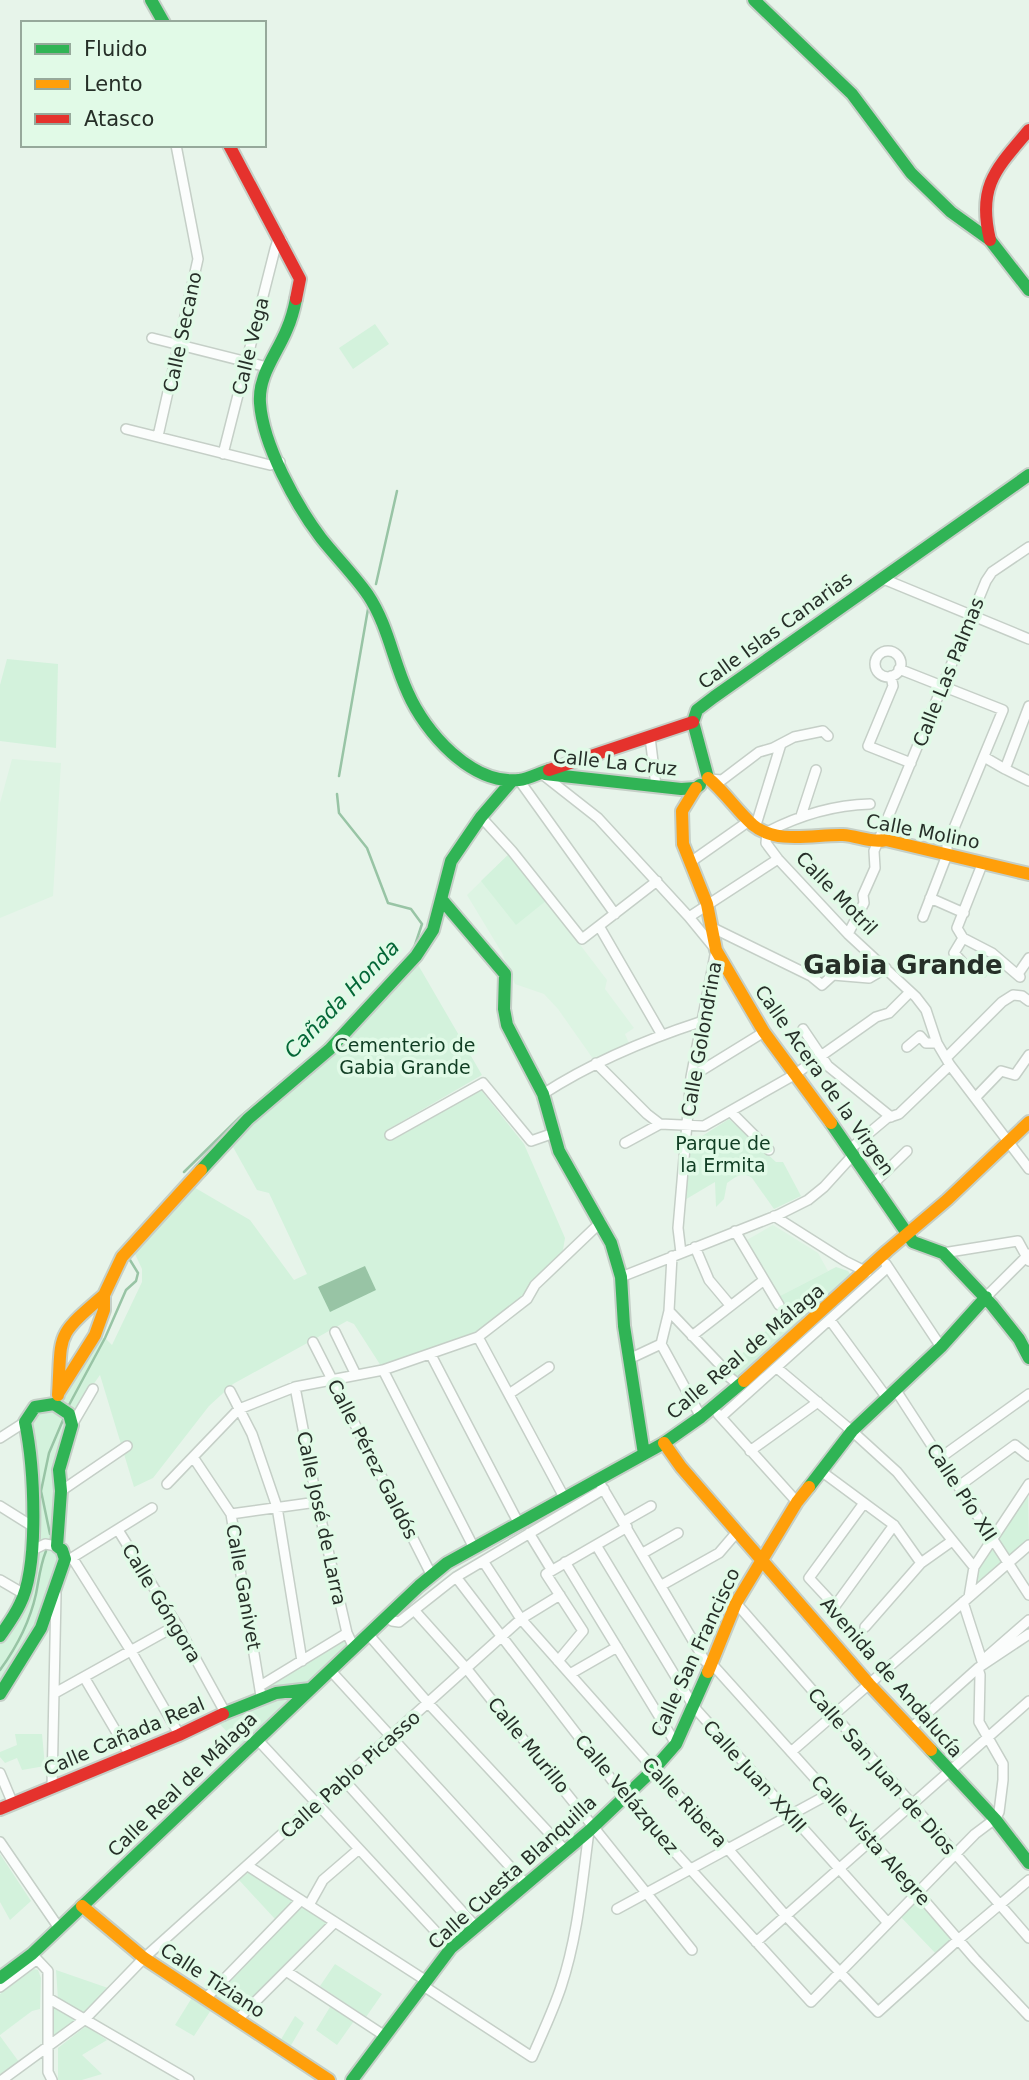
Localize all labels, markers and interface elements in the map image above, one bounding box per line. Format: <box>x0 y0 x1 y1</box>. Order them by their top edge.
legend <box>21 21 266 147</box>
text: Fluido <box>84 37 147 61</box>
text: Lento <box>84 72 143 96</box>
text: Atasco <box>84 107 154 131</box>
street label: Calle Secano <box>158 270 206 394</box>
street label: Calle Vega <box>227 295 273 397</box>
street label: Calle Islas Canarias <box>694 567 856 693</box>
street label: Calle Las Palmas <box>908 594 988 750</box>
street label: Calle La Cruz <box>552 745 678 779</box>
street label: Calle Molino <box>864 809 982 853</box>
street label: Calle Motril <box>792 847 882 939</box>
water label: Cañada Honda <box>280 935 404 1063</box>
district label: Gabia Grande <box>803 950 1003 980</box>
street label: Calle Golondrina <box>677 960 725 1118</box>
street label: Calle Acera de la Virgen <box>751 981 899 1179</box>
park label: Cementerio de Gabia Grande <box>335 1034 475 1078</box>
park label: Parque de la Ermita <box>675 1132 771 1176</box>
street label: Calle Real de Málaga <box>662 1279 828 1423</box>
street label: Calle Pérez Galdós <box>323 1376 423 1542</box>
street label: Calle José de Larra <box>293 1429 351 1607</box>
street label: Calle Pío XII <box>922 1439 1002 1545</box>
street label: Calle Ganivet <box>222 1522 266 1652</box>
street label: Calle Góngora <box>118 1540 206 1666</box>
street label: Calle San Francisco <box>646 1564 744 1740</box>
street label: Avenida de Andalucía <box>816 1592 968 1762</box>
street label: Calle San Juan de Dios <box>804 1683 960 1859</box>
street label: Calle Cañada Real <box>40 1692 208 1780</box>
street label: Calle Murillo <box>484 1693 574 1797</box>
street label: Calle Pablo Picasso <box>276 1706 424 1842</box>
street label: Calle Real de Málaga <box>103 1707 261 1861</box>
street label: Calle Juan XXIII <box>699 1715 811 1837</box>
street label: Calle Velázquez <box>571 1730 683 1858</box>
street label: Calle Ribera <box>638 1752 732 1852</box>
street label: Calle Vista Alegre <box>807 1771 935 1909</box>
street label: Calle Cuesta Blanquilla <box>423 1791 601 1953</box>
street label: Calle Tiziano <box>157 1938 269 2022</box>

